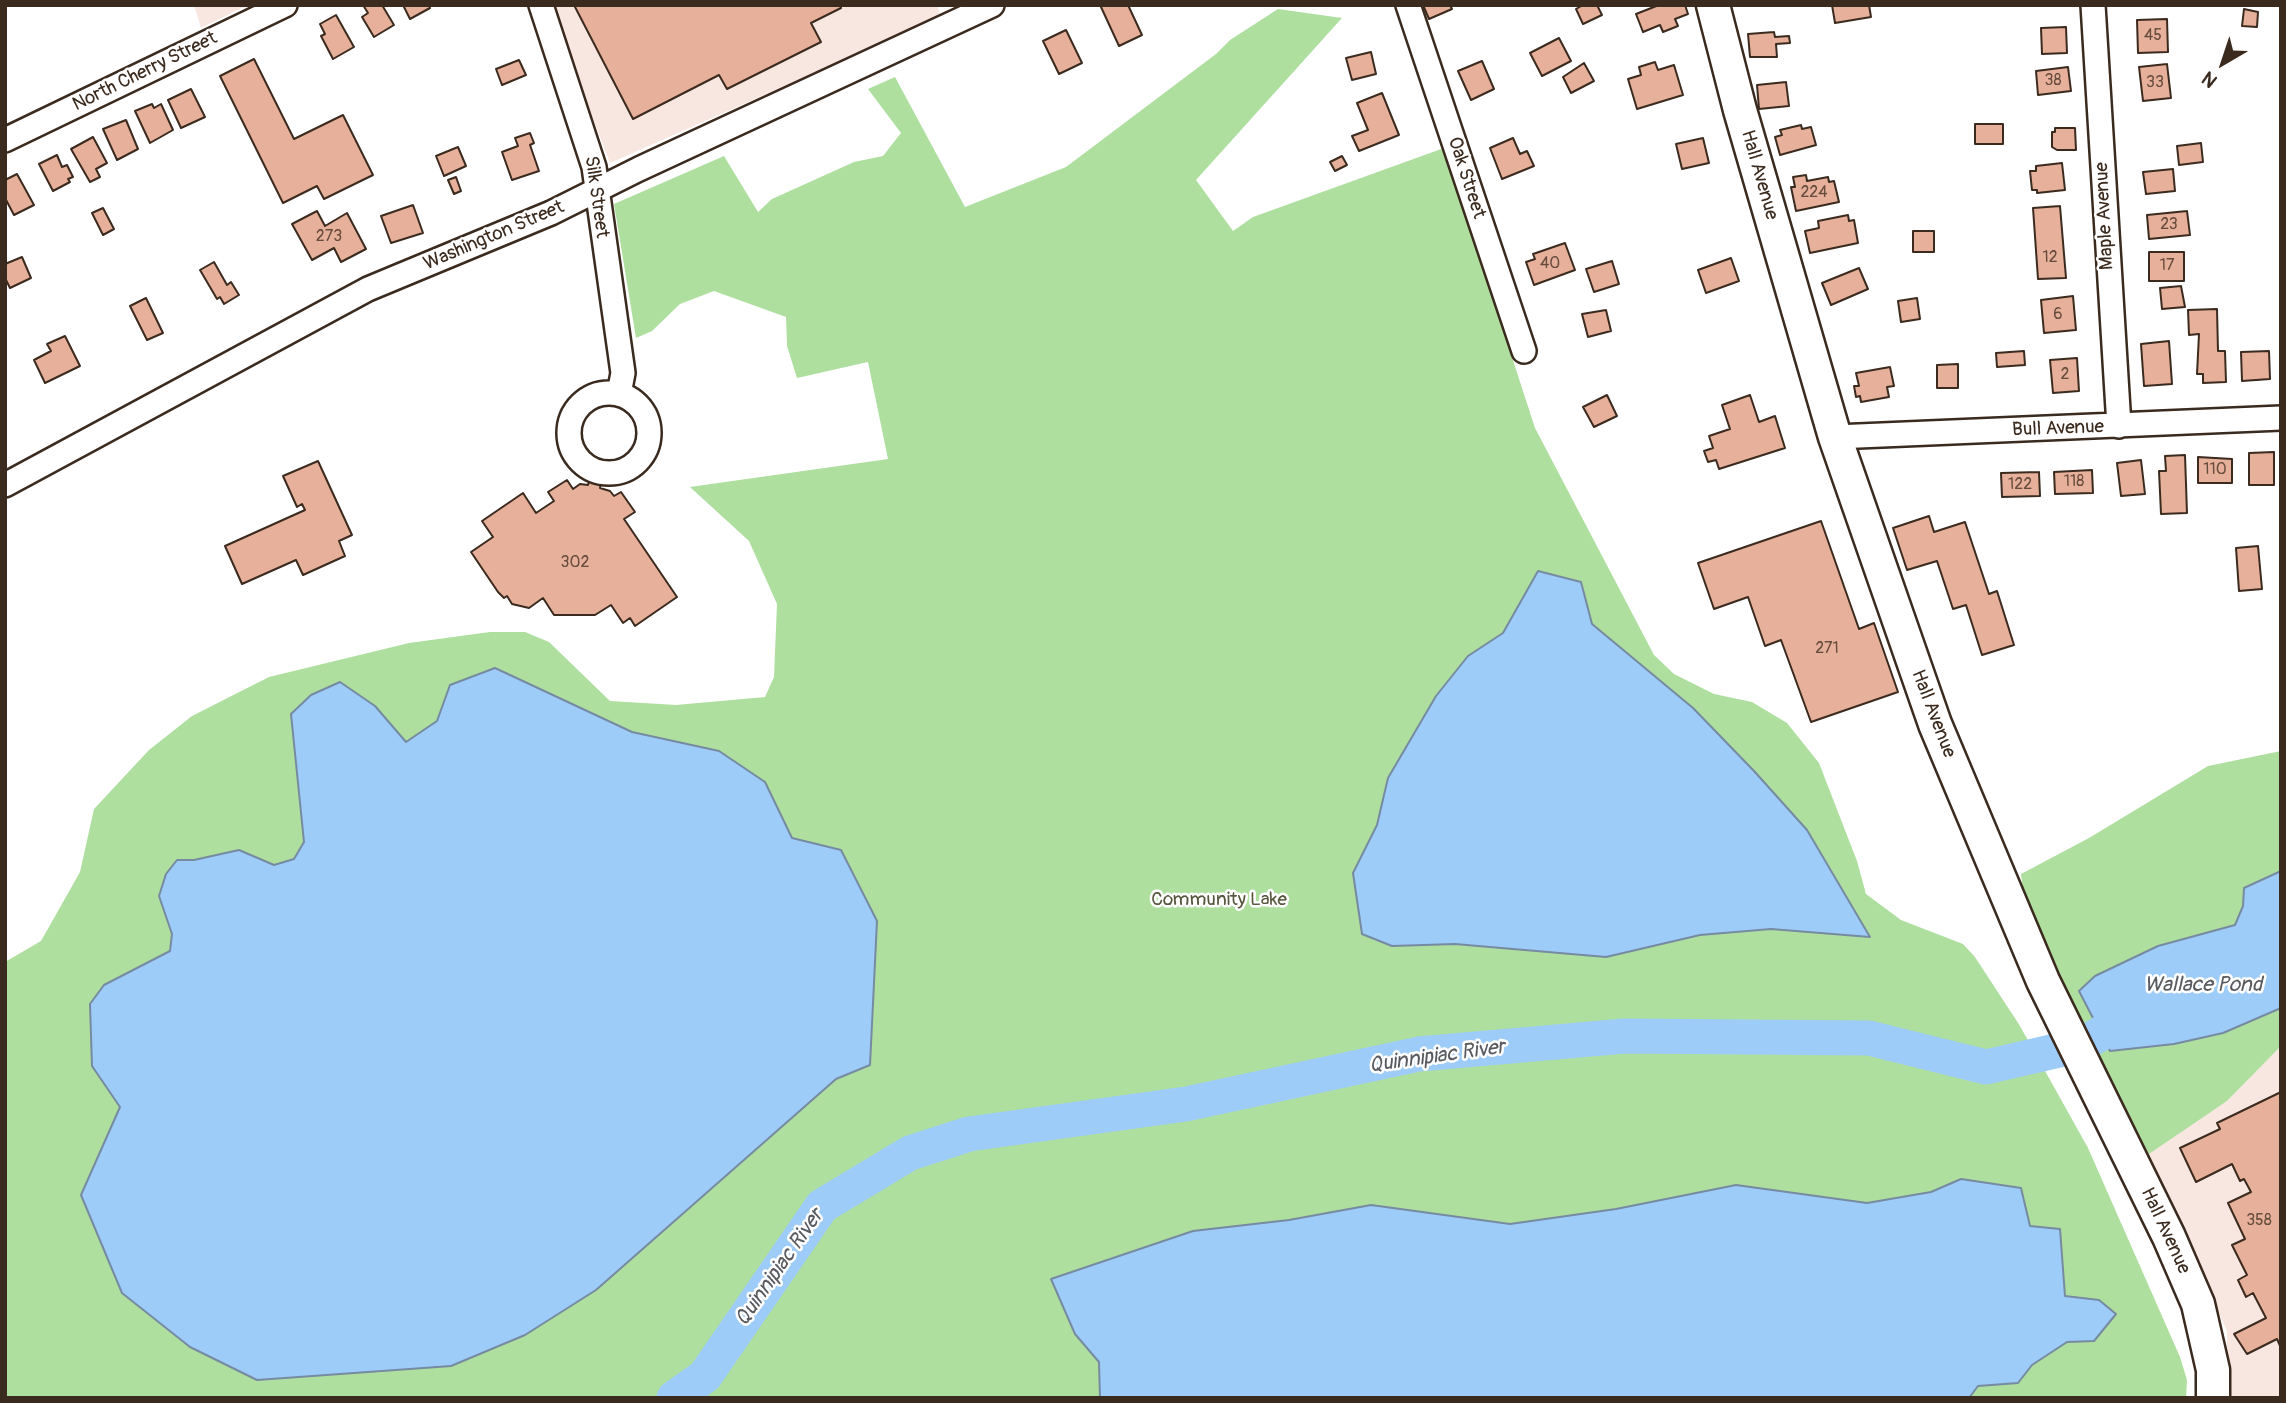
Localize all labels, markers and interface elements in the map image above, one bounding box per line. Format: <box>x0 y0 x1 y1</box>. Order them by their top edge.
house number: 45 <box>2144 26 2162 46</box>
street label: North Cherry Street <box>69 27 221 117</box>
north arrow <box>2188 28 2258 98</box>
text: N <box>2197 66 2222 93</box>
house number: 38 <box>2045 71 2061 91</box>
house number: 33 <box>2146 73 2164 93</box>
street label: Hall Avenue <box>1735 127 1783 223</box>
street label: Oak Street <box>1442 134 1490 222</box>
street label: Silk Street <box>579 155 613 239</box>
street label: Maple Avenue <box>2091 162 2119 270</box>
house number: 224 <box>1800 183 1828 203</box>
street label: Washington Street <box>420 196 568 276</box>
house number: 23 <box>2160 215 2178 235</box>
house number: 273 <box>316 227 342 247</box>
house number: 12 <box>2042 248 2058 268</box>
house number: 40 <box>1540 254 1560 274</box>
house number: 17 <box>2160 256 2174 276</box>
house number: 6 <box>2053 305 2063 325</box>
house number: 2 <box>2061 365 2069 385</box>
street label: Bull Avenue <box>2012 416 2104 442</box>
house number: 110 <box>2203 460 2227 480</box>
house number: 118 <box>2064 472 2084 492</box>
house number: 122 <box>2008 475 2032 495</box>
house number: 302 <box>561 553 589 573</box>
house number: 271 <box>1815 639 1839 659</box>
street label: Hall Avenue <box>1906 667 1960 761</box>
park label: Community Lake <box>1151 889 1287 911</box>
water label: Wallace Pond <box>2144 973 2262 999</box>
water label: Quinnipiac River <box>1367 1035 1507 1079</box>
street label: Hall Avenue <box>2135 1184 2195 1278</box>
water label: Quinnipiac River <box>730 1205 830 1331</box>
house number: 358 <box>2246 1211 2272 1231</box>

